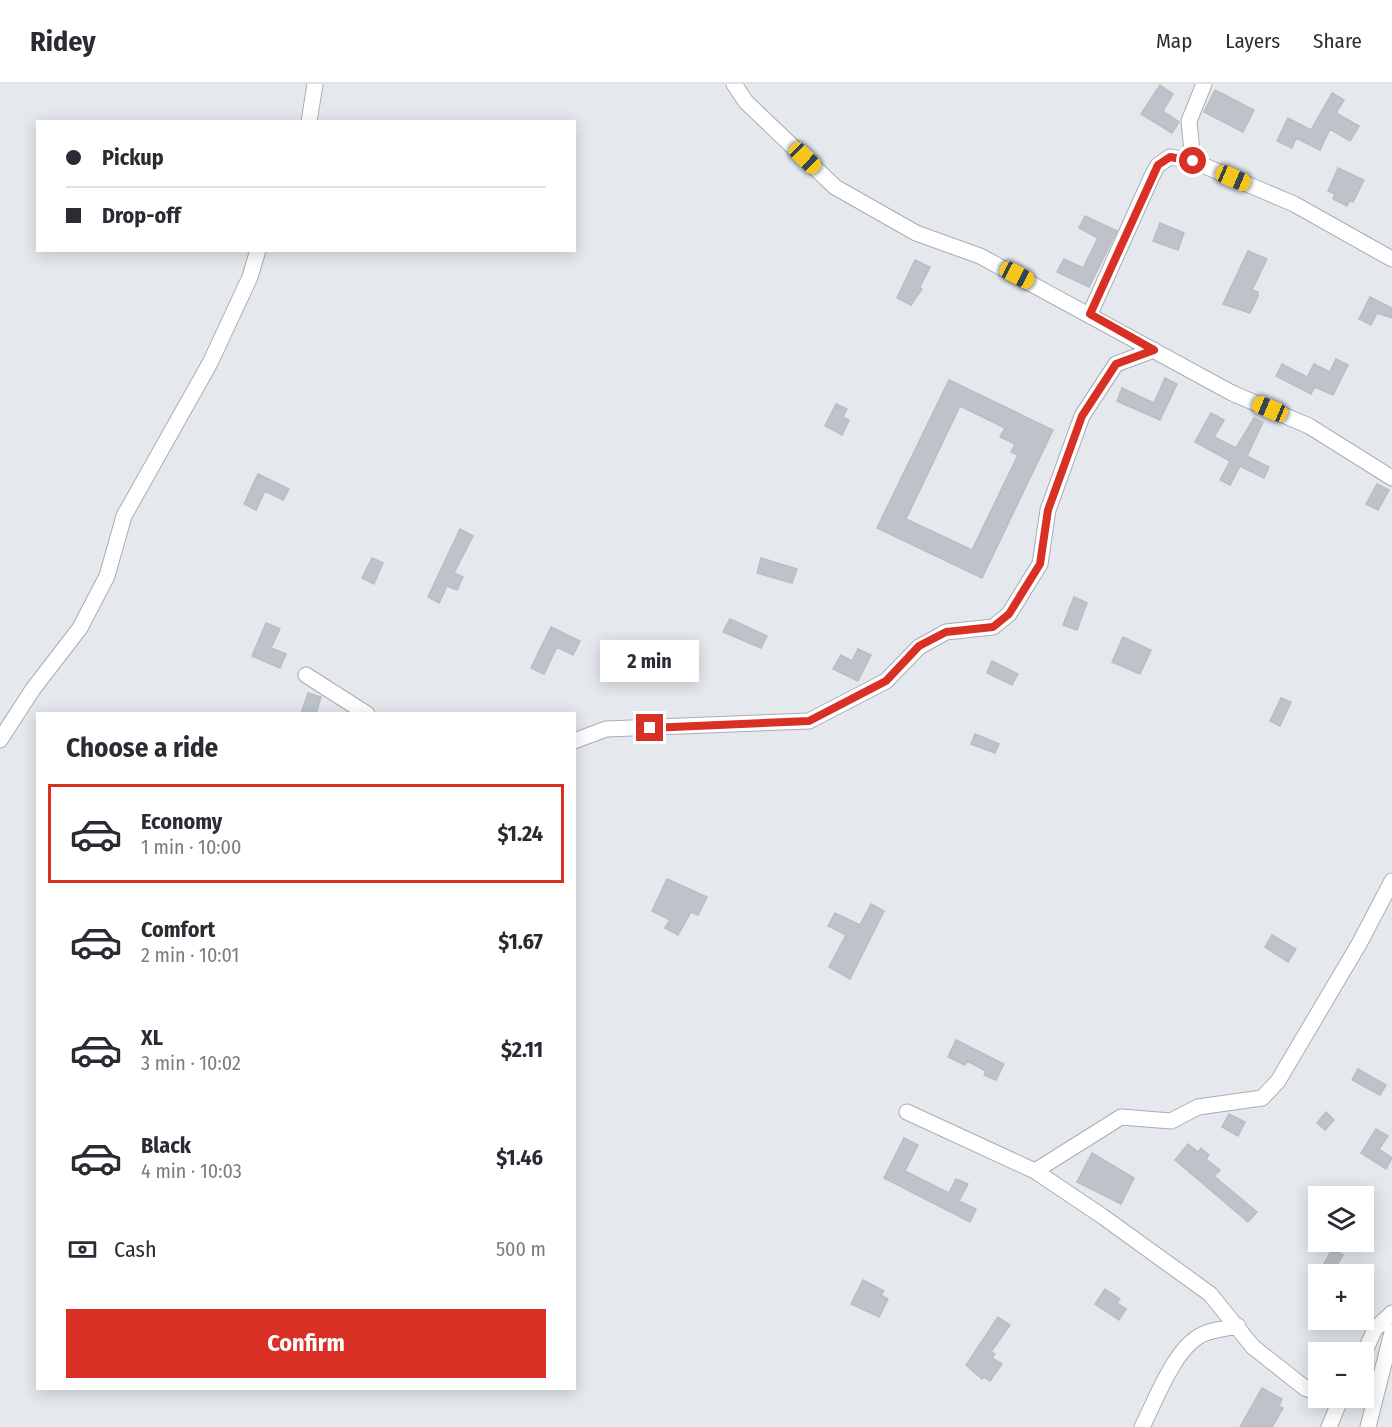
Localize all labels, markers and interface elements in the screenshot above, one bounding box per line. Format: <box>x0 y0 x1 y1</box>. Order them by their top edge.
text: Ridey <box>30 25 96 58</box>
text: Map <box>1156 28 1192 54</box>
text: Layers <box>1225 28 1280 54</box>
text: Share <box>1313 28 1362 54</box>
car <box>786 139 824 177</box>
text: Pickup <box>102 144 164 171</box>
route start <box>1179 147 1206 174</box>
car <box>1213 163 1253 193</box>
text: Drop-off <box>102 202 181 229</box>
car <box>997 259 1037 291</box>
car <box>1250 394 1290 424</box>
callout: 2 min <box>600 641 700 683</box>
text: 2 min <box>627 649 672 673</box>
route end <box>636 714 663 741</box>
text: Choose a ride <box>66 732 218 764</box>
icon: car <box>69 807 123 861</box>
text: Economy <box>141 808 222 835</box>
text: $1.24 <box>497 820 543 847</box>
text: 1 min · 10:00 <box>141 835 241 859</box>
icon: car <box>69 915 123 969</box>
text: Comfort <box>141 916 215 943</box>
text: $1.67 <box>498 928 543 955</box>
text: 2 min · 10:01 <box>141 943 239 967</box>
icon: car <box>69 1023 123 1077</box>
text: XL <box>141 1024 163 1051</box>
text: $2.11 <box>501 1036 543 1063</box>
text: 3 min · 10:02 <box>141 1051 241 1075</box>
icon: car <box>69 1131 123 1185</box>
text: Black <box>141 1132 191 1159</box>
text: $1.46 <box>496 1144 543 1171</box>
text: 4 min · 10:03 <box>141 1159 242 1183</box>
map controls <box>1308 1186 1374 1408</box>
button: layers <box>1308 1186 1374 1252</box>
icon: cash <box>66 1233 99 1266</box>
text: Cash <box>114 1236 157 1263</box>
text: 500 m <box>496 1237 546 1261</box>
button: + <box>1308 1264 1374 1330</box>
button: Confirm <box>66 1309 546 1378</box>
button: − <box>1308 1342 1374 1408</box>

